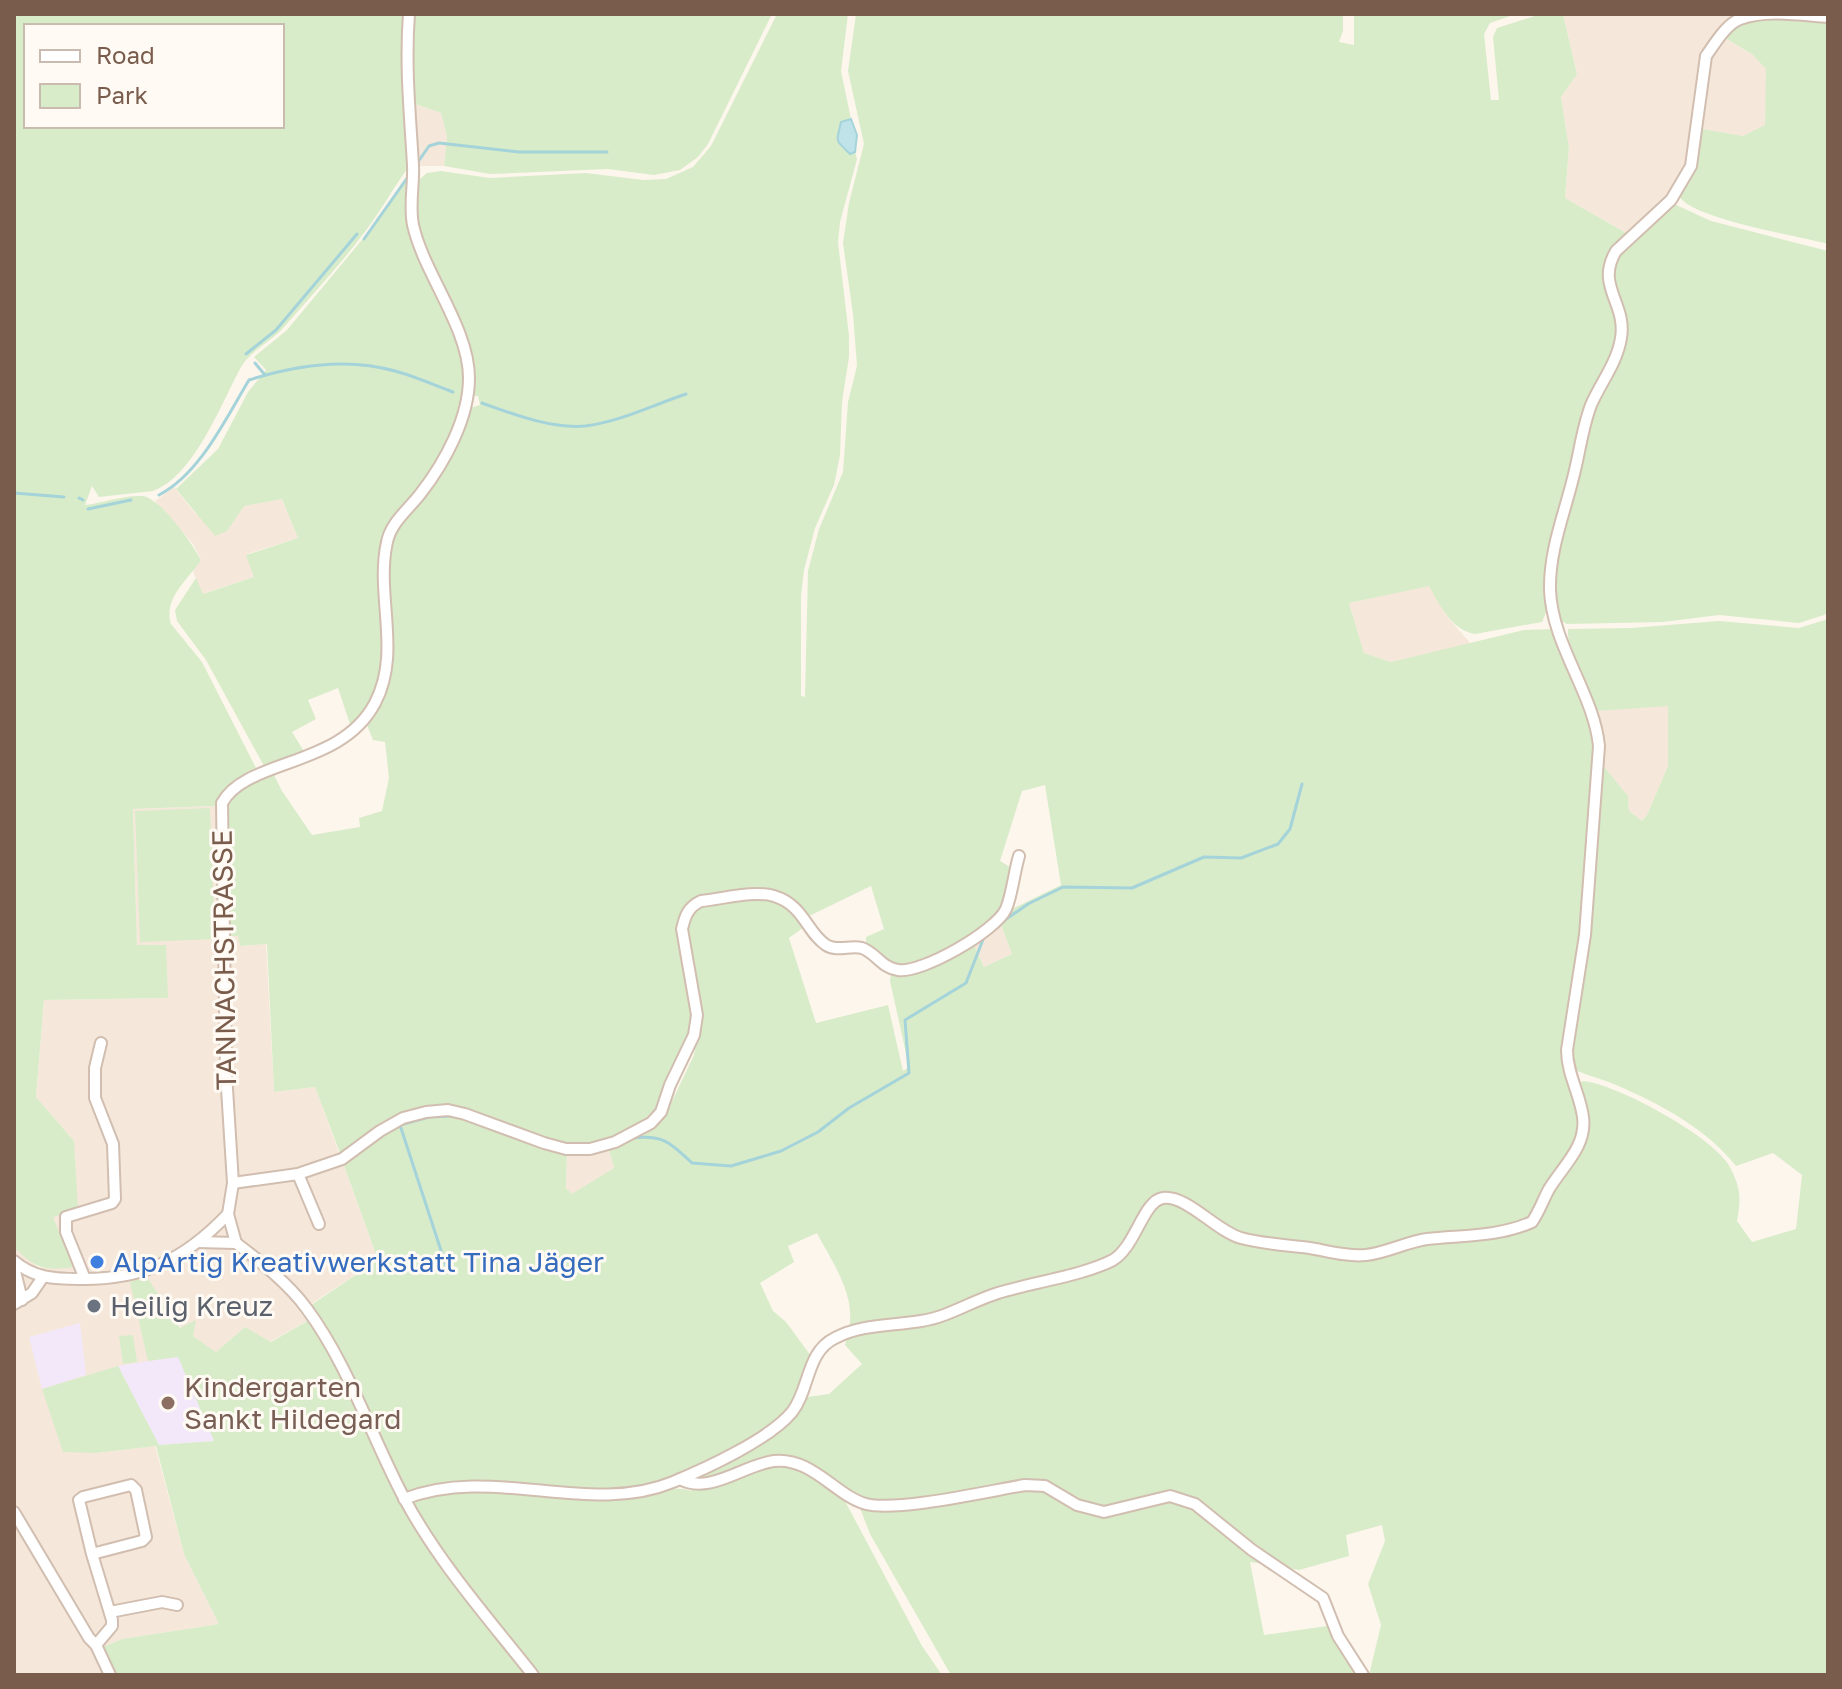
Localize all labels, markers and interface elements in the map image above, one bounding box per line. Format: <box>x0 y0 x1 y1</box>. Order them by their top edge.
legend <box>24 24 284 128</box>
text: Road <box>96 40 155 69</box>
text: Park <box>96 80 148 109</box>
street label: TANNACHSTRASSE <box>205 830 242 1090</box>
place label: AlpArtig Kreativwerkstatt Tina Jäger <box>113 1245 604 1278</box>
marker: AlpArtig Kreativwerkstatt Tina Jäger <box>88 1253 106 1271</box>
place label: Heilig Kreuz <box>110 1289 273 1322</box>
marker: Heilig Kreuz <box>85 1297 103 1315</box>
place label: Kindergarten Sankt Hildegard <box>184 1370 401 1435</box>
marker: Kindergarten Sankt Hildegard <box>159 1394 177 1412</box>

